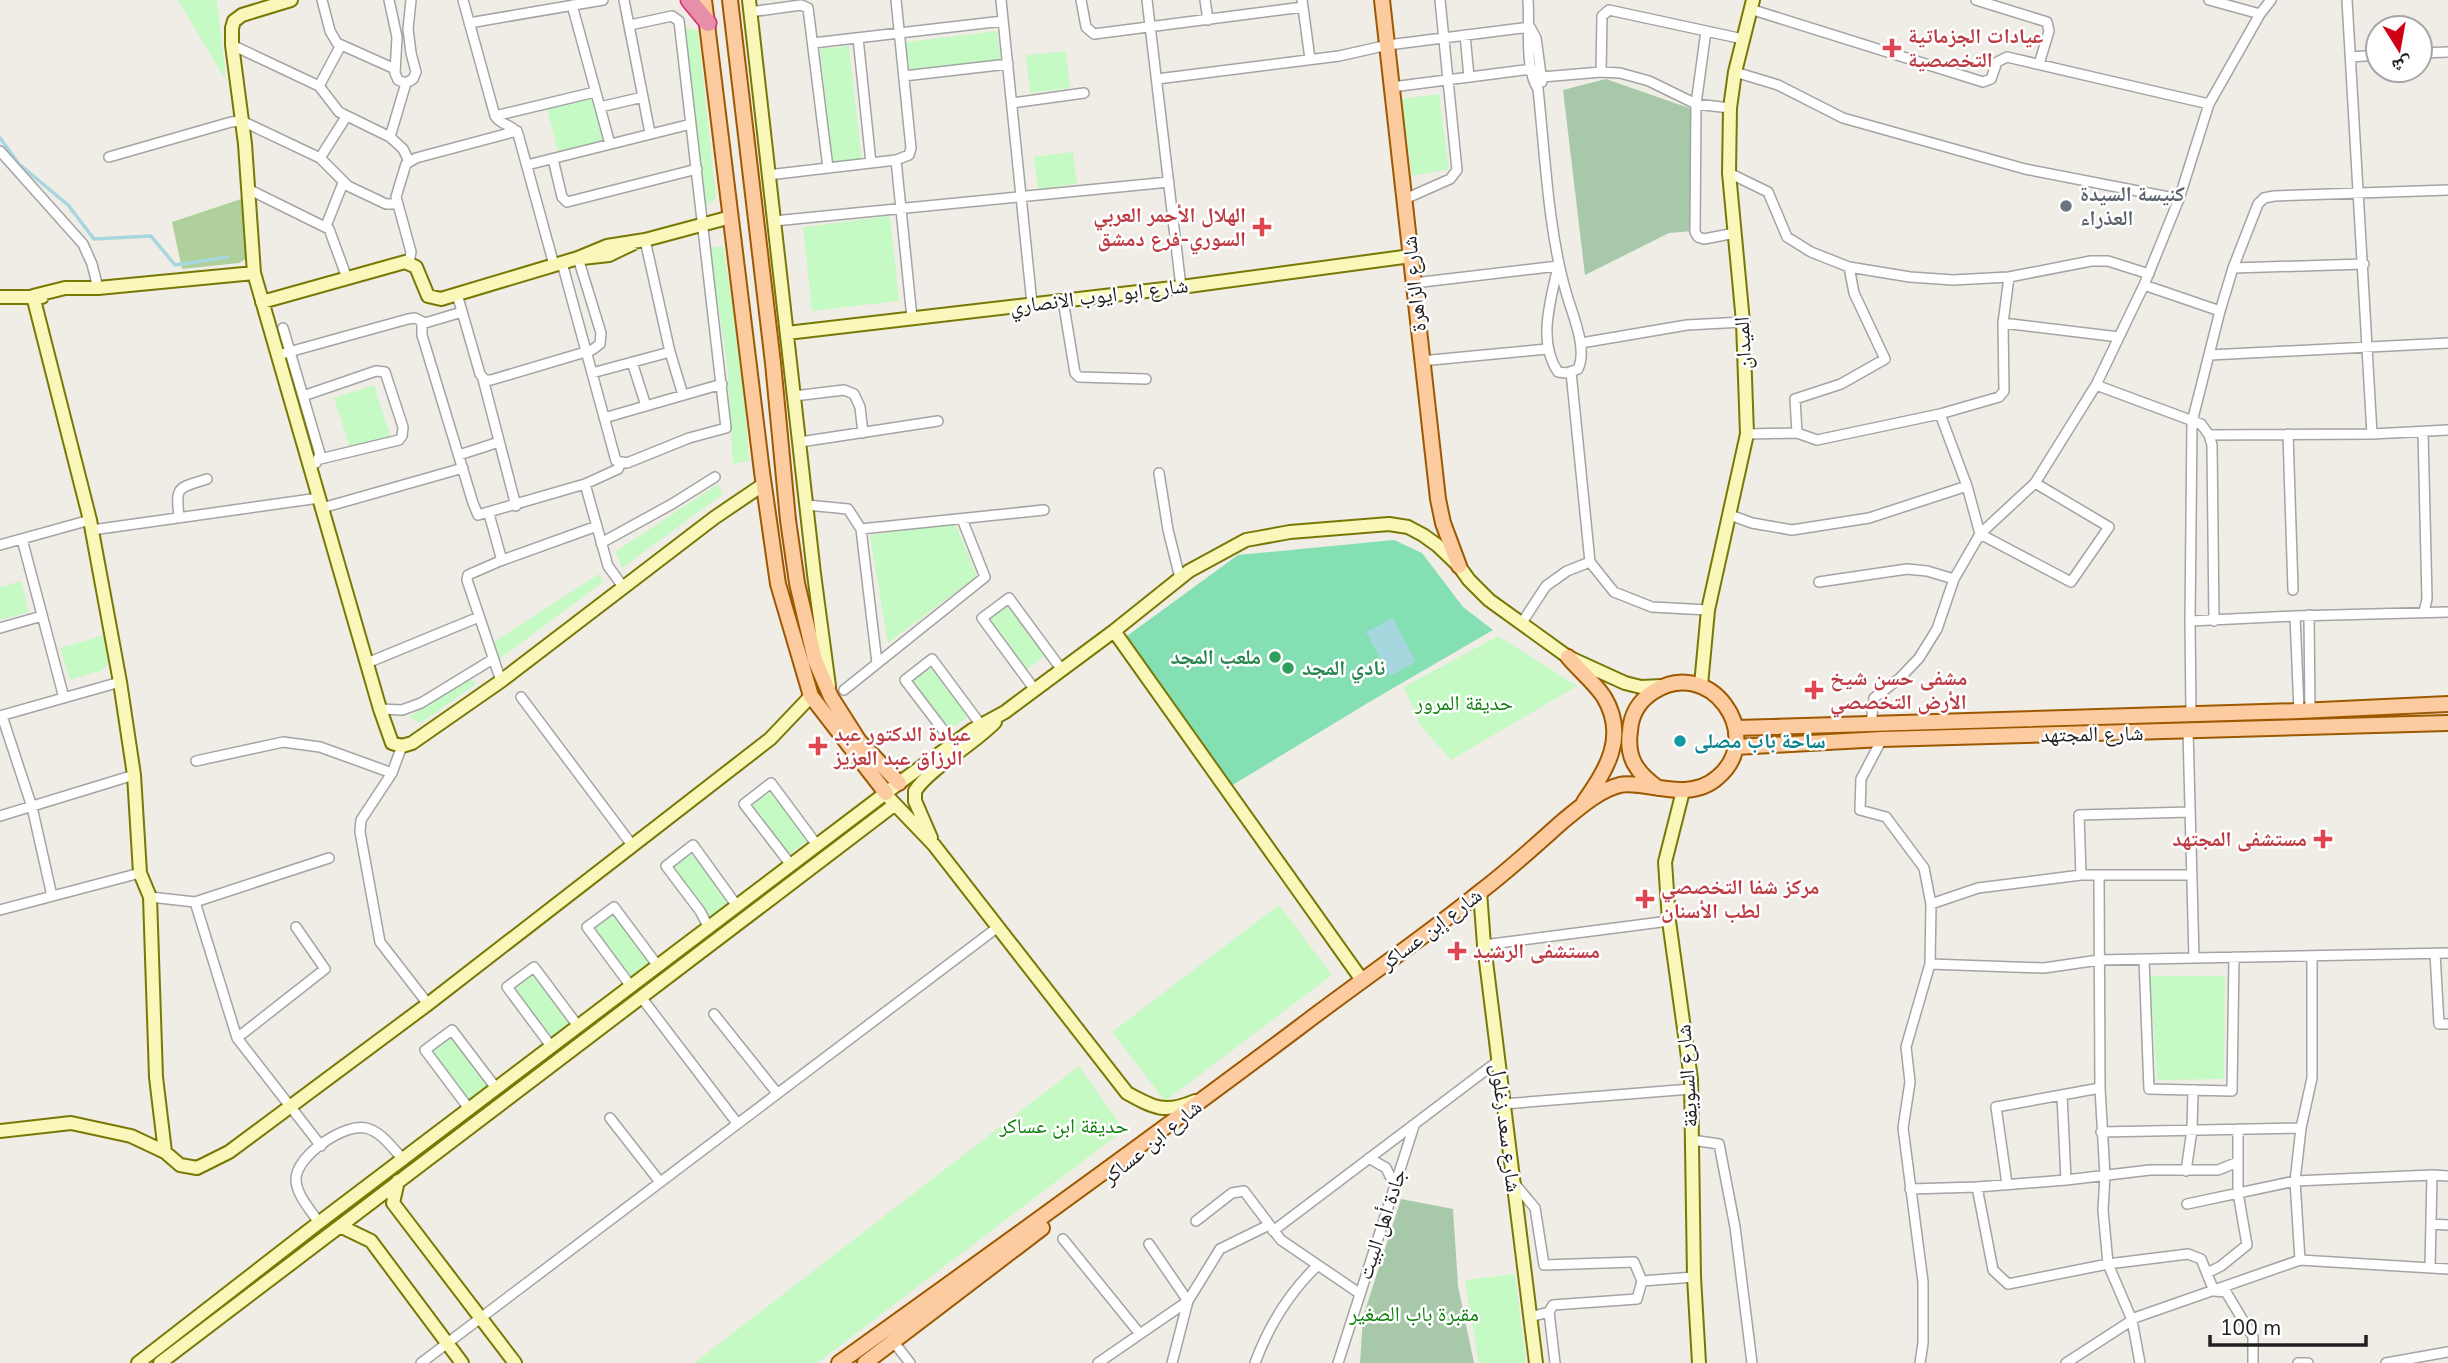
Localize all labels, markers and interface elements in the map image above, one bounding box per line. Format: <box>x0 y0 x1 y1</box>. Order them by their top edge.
north arrow <box>2364 14 2434 84</box>
place label: عيادات الجزماتية التخصصية <box>1908 22 2043 74</box>
marker: عيادات الجزماتية التخصصية <box>1882 38 1902 58</box>
text: ش <box>2390 50 2414 79</box>
place label: كنيسة السيدة العذراء <box>2080 180 2185 232</box>
marker: كنيسة السيدة العذراء <box>2058 198 2074 214</box>
place label: الهلال الأحمر العربي السوري-فرع دمشق <box>1093 201 1246 255</box>
marker: الهلال الأحمر العربي السوري-فرع دمشق <box>1252 217 1272 237</box>
street label: شارع الزاهرة <box>1395 235 1433 333</box>
street label: شارع ابو ايوب الانصاري <box>1008 271 1190 323</box>
street label: الميدان <box>1728 316 1758 370</box>
place label: ملعب المجد <box>1171 643 1261 671</box>
marker: ملعب المجد <box>1267 649 1283 665</box>
place label: نادي المجد <box>1302 654 1385 684</box>
marker: نادي المجد <box>1280 660 1296 676</box>
place label: مشفى حسن شيخ الأرض التخصصي <box>1830 664 1967 718</box>
marker: مشفى حسن شيخ الأرض التخصصي <box>1804 680 1824 700</box>
park label: حديقة المرور <box>1414 689 1513 717</box>
street label: شارع المجتهد <box>2040 719 2144 749</box>
place label: عيادة الدكتور عبد الرزاق عبد العزيز <box>833 720 971 772</box>
place label: ساحة باب مصلى <box>1694 727 1826 755</box>
marker: ساحة باب مصلى <box>1672 733 1688 749</box>
marker: عيادة الدكتور عبد الرزاق عبد العزيز <box>808 736 828 756</box>
place label: مستشفى المجتهد <box>2172 825 2307 853</box>
marker: مستشفى المجتهد <box>2313 829 2333 849</box>
place label: مركز شفا التخصصي لطب الأسنان <box>1661 873 1819 925</box>
street label: شارع إبن عساكر <box>1374 881 1488 977</box>
marker: مركز شفا التخصصي لطب الأسنان <box>1635 889 1655 909</box>
place label: مستشفى الرشيد <box>1473 937 1600 965</box>
marker: مستشفى الرشيد <box>1447 941 1467 961</box>
street label: شارع السويقة <box>1669 1023 1705 1129</box>
street label: شارع سعد زغلول <box>1484 1062 1528 1194</box>
street label: شارع ابن عساكر <box>1095 1093 1208 1192</box>
park label: حديقة ابن عساكر <box>998 1112 1129 1140</box>
street label: جادة أهل البيت <box>1351 1165 1413 1283</box>
park label: مقبرة باب الصغير <box>1348 1300 1479 1328</box>
scale bar <box>2210 1304 2366 1348</box>
text: 100 m <box>2220 1314 2281 1342</box>

